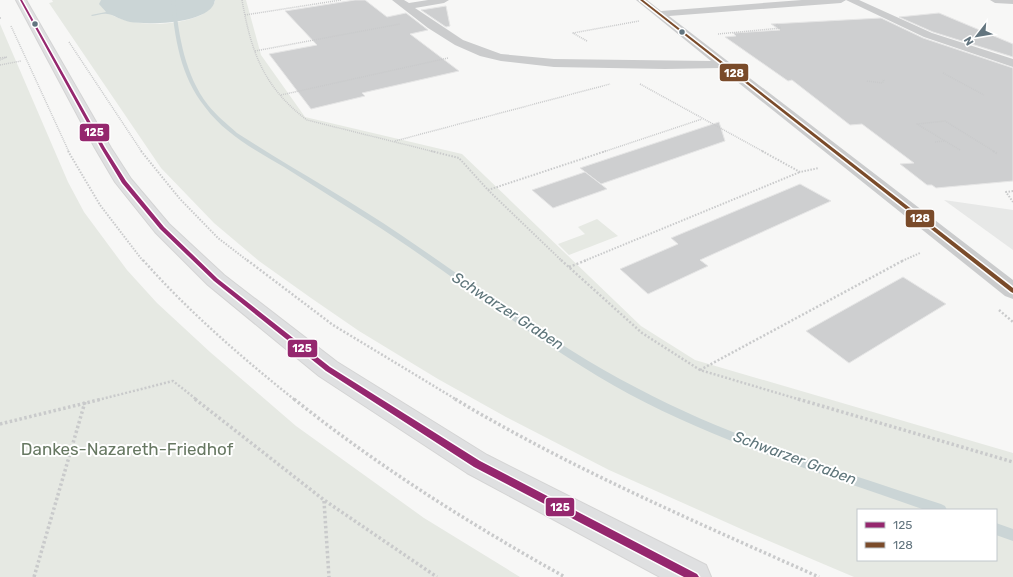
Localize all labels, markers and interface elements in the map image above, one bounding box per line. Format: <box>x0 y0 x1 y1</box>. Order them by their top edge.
north arrow <box>957 16 997 56</box>
unlabelled marker <box>30 19 40 29</box>
unlabelled marker <box>677 27 687 37</box>
text: N <box>961 34 976 48</box>
line badge: 128 <box>719 63 749 82</box>
text: 128 <box>724 67 744 80</box>
line badge: 125 <box>79 123 110 142</box>
text: 125 <box>84 126 104 139</box>
line badge: 128 <box>905 209 935 228</box>
text: 128 <box>910 212 930 225</box>
water label: Schwarzer Graben <box>449 268 567 354</box>
line badge: 125 <box>287 339 318 358</box>
text: 125 <box>292 342 312 355</box>
water label: Schwarzer Graben <box>731 427 859 489</box>
park label: Dankes-Nazareth-Friedhof <box>21 439 234 459</box>
line badge: 125 <box>545 497 575 517</box>
text: 125 <box>550 501 570 514</box>
legend <box>857 509 997 561</box>
text: 125 <box>893 518 912 532</box>
text: 128 <box>893 538 913 552</box>

